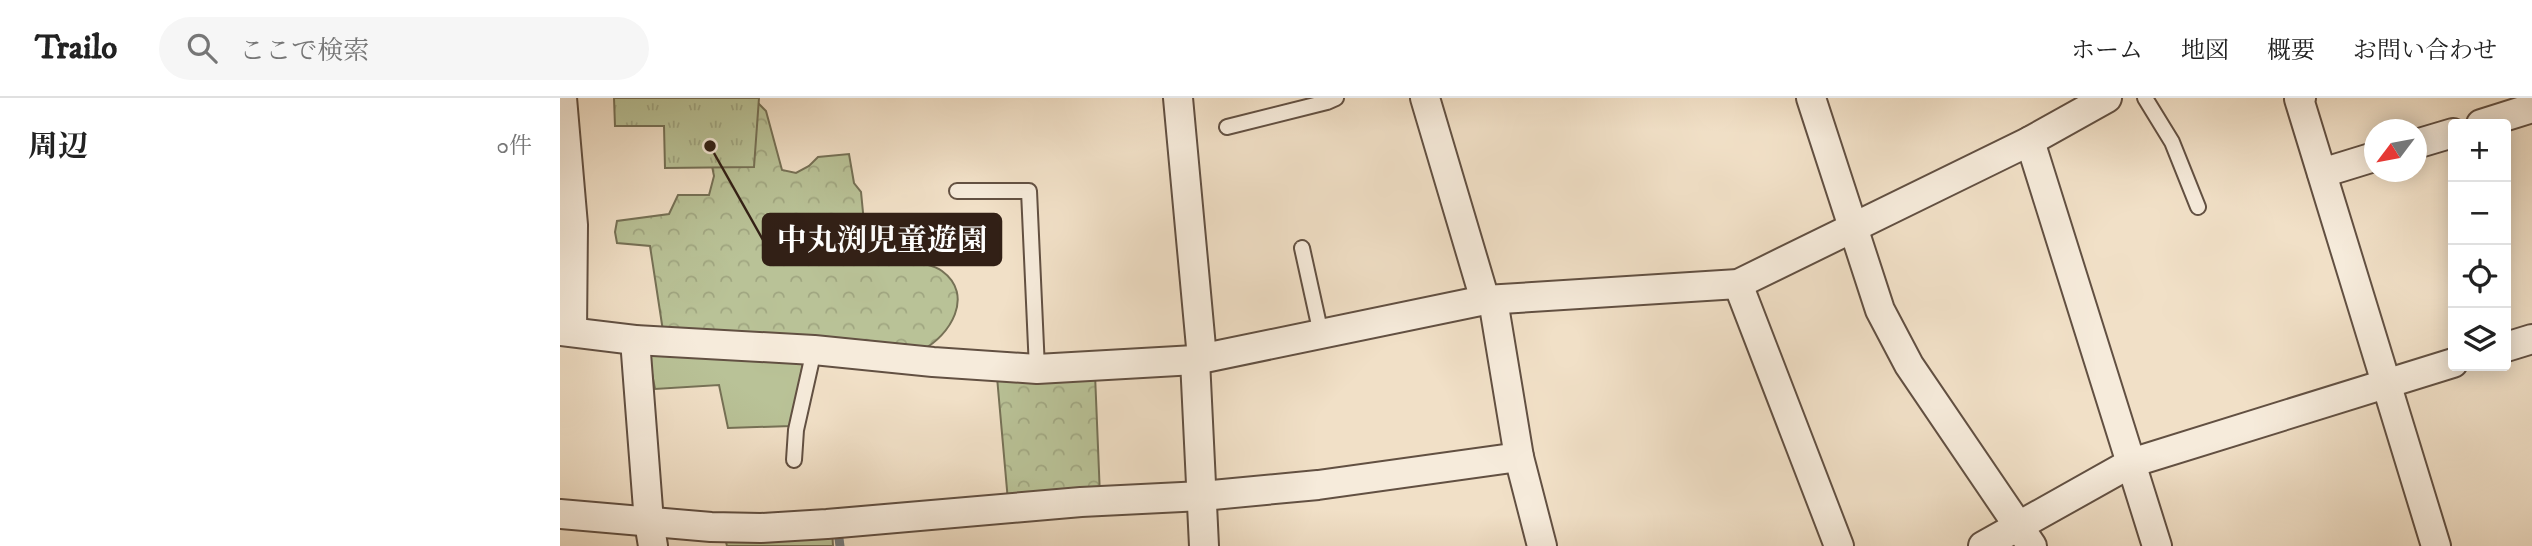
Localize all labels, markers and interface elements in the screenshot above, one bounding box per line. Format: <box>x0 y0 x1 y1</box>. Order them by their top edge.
search box <box>159 17 649 80</box>
text: Trailo <box>35 28 117 69</box>
icon: search <box>183 29 221 67</box>
text: ここで検索 <box>239 35 369 68</box>
text: ホーム <box>2071 36 2143 66</box>
text: 地図 <box>2181 36 2229 66</box>
text: 概要 <box>2267 36 2315 66</box>
text: お問い合わせ <box>2353 36 2497 66</box>
north arrow <box>2364 119 2427 182</box>
map controls <box>2448 119 2511 371</box>
button: + <box>2448 119 2511 182</box>
text: 周辺 <box>28 129 88 166</box>
text: 0件 <box>497 132 532 161</box>
button: − <box>2448 182 2511 245</box>
callout: 中丸渕児童遊園 <box>763 214 1001 265</box>
text: 中丸渕児童遊園 <box>777 223 987 260</box>
button: locate <box>2448 245 2511 308</box>
button: layers <box>2448 308 2511 371</box>

